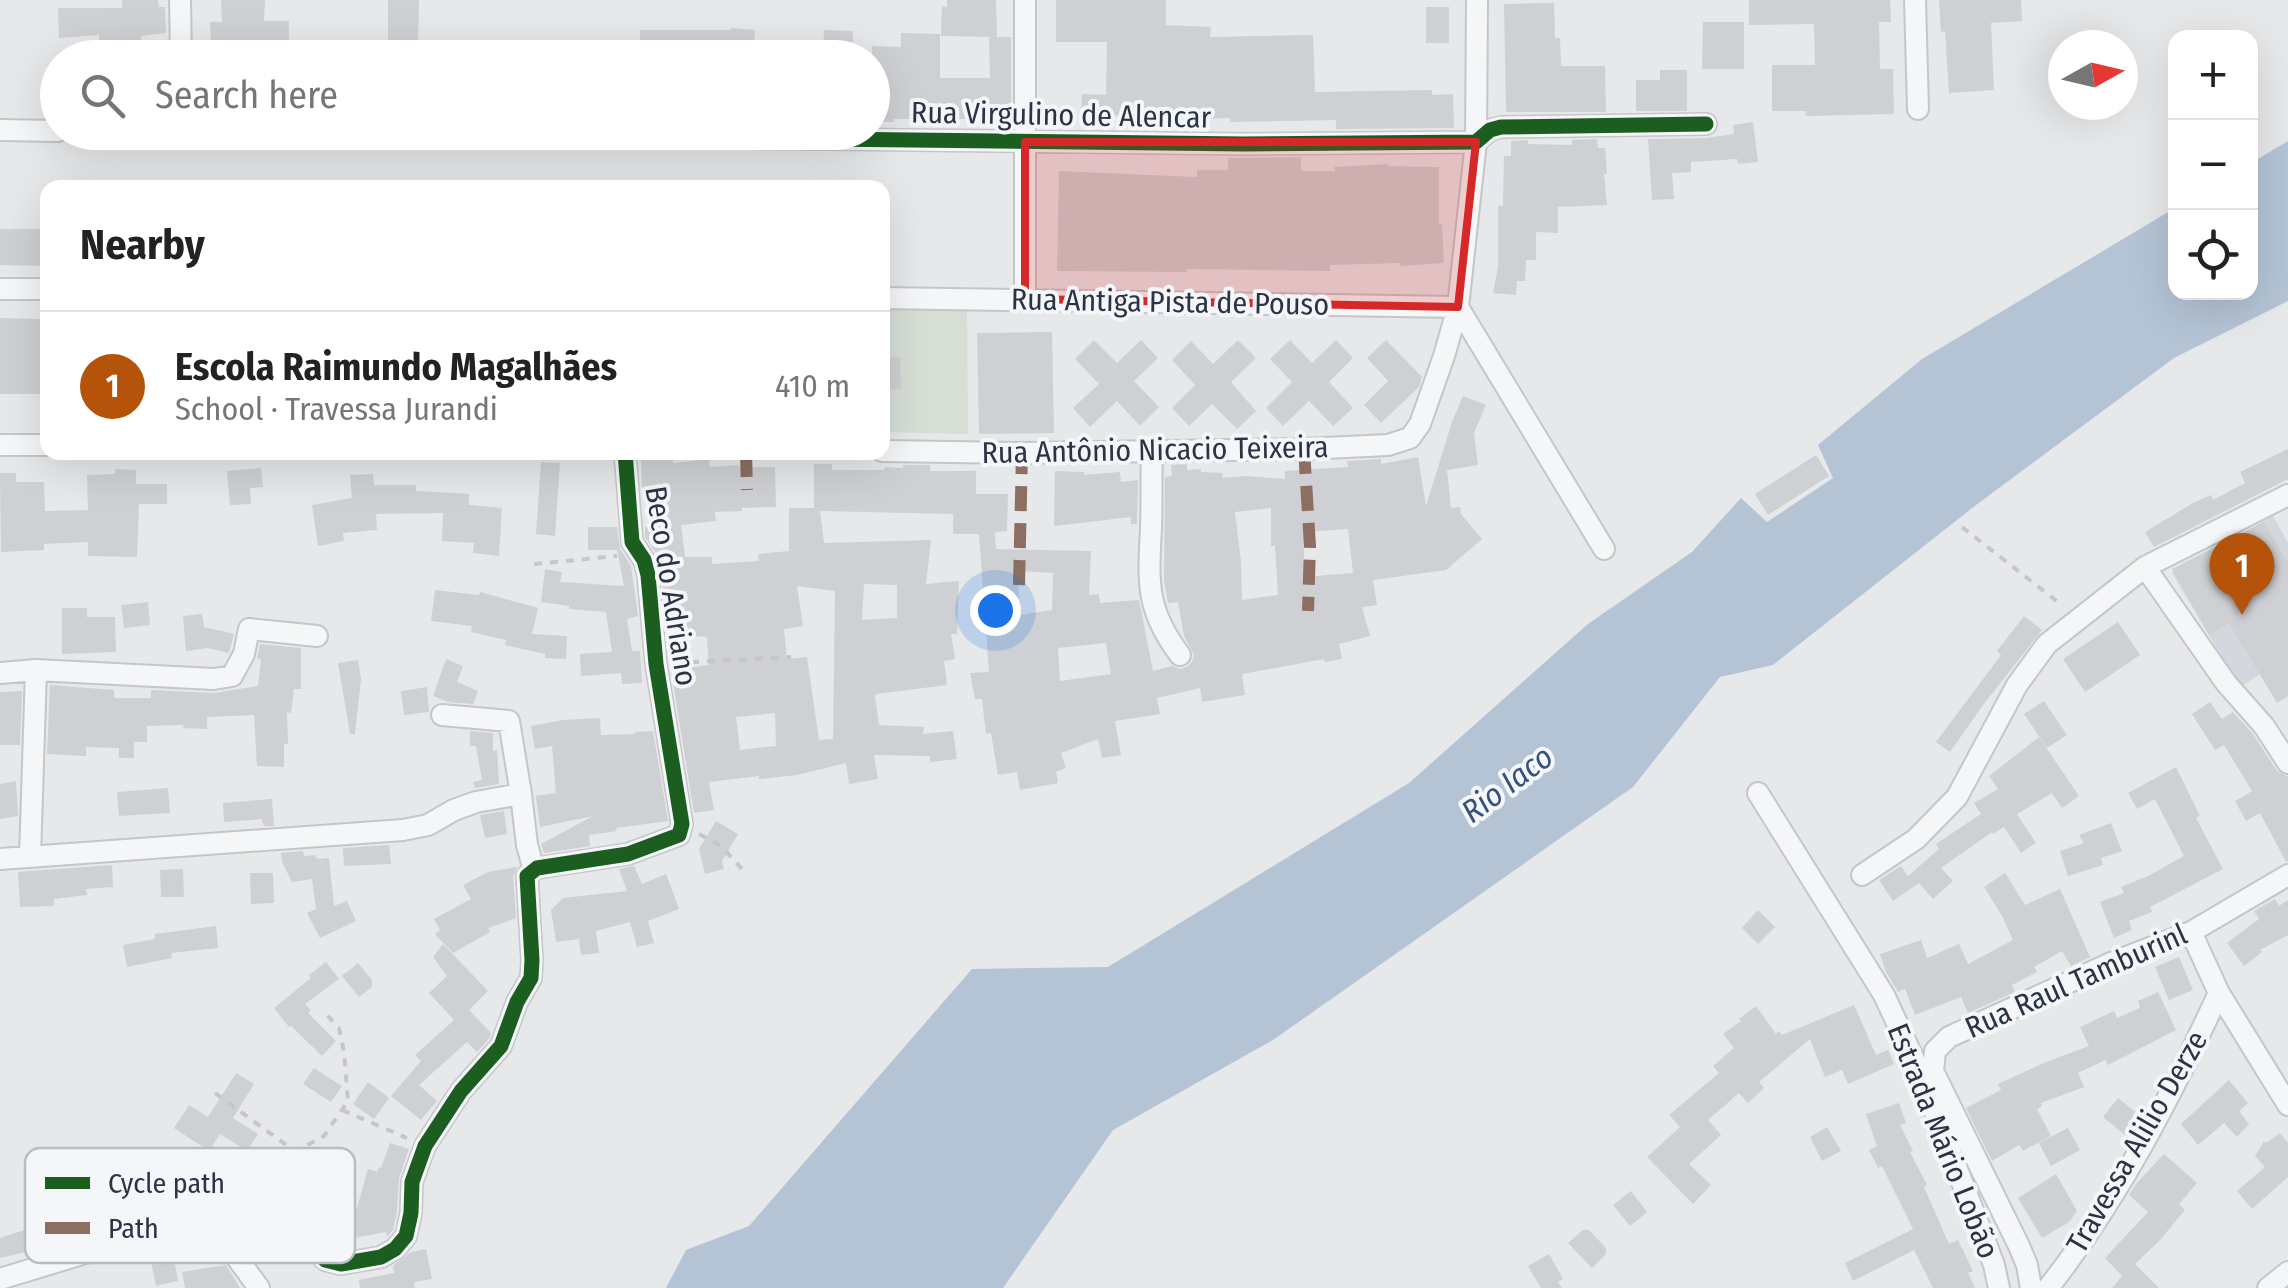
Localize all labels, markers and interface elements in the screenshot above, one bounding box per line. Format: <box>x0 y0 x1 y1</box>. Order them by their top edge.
north arrow <box>2048 30 2138 120</box>
map controls <box>2168 30 2258 300</box>
button: + <box>2168 30 2258 120</box>
search box <box>40 40 890 150</box>
icon: search <box>75 68 130 123</box>
text: Search here <box>155 72 338 118</box>
street label: Rua Virgulino de Alencar <box>911 94 1212 136</box>
button: − <box>2168 120 2258 210</box>
button: locate <box>2168 210 2258 300</box>
text: Nearby <box>80 220 205 270</box>
street label: Rua Antiga Pista de Pouso <box>1011 281 1329 323</box>
text: Escola Raimundo Magalhães <box>175 344 617 390</box>
text: 1 <box>106 367 119 405</box>
text: 410 m <box>775 367 850 405</box>
text: School · Travessa Jurandi <box>175 390 498 428</box>
street label: Rua Antônio Nicacio Teixeira <box>981 429 1329 471</box>
street label: Beco do Adriano <box>637 484 705 688</box>
pin: 1 <box>2210 532 2274 615</box>
your location <box>970 585 1021 636</box>
water label: Rio Iaco <box>1454 737 1560 831</box>
street label: Rua Raul Tamburinl <box>1960 916 2192 1046</box>
street label: Estrada Mário Lobão <box>1879 1018 2007 1264</box>
street label: Travessa Alilio Derze <box>2059 1025 2215 1259</box>
legend <box>25 1148 355 1263</box>
text: Cycle path <box>108 1167 225 1200</box>
text: Path <box>108 1212 159 1245</box>

